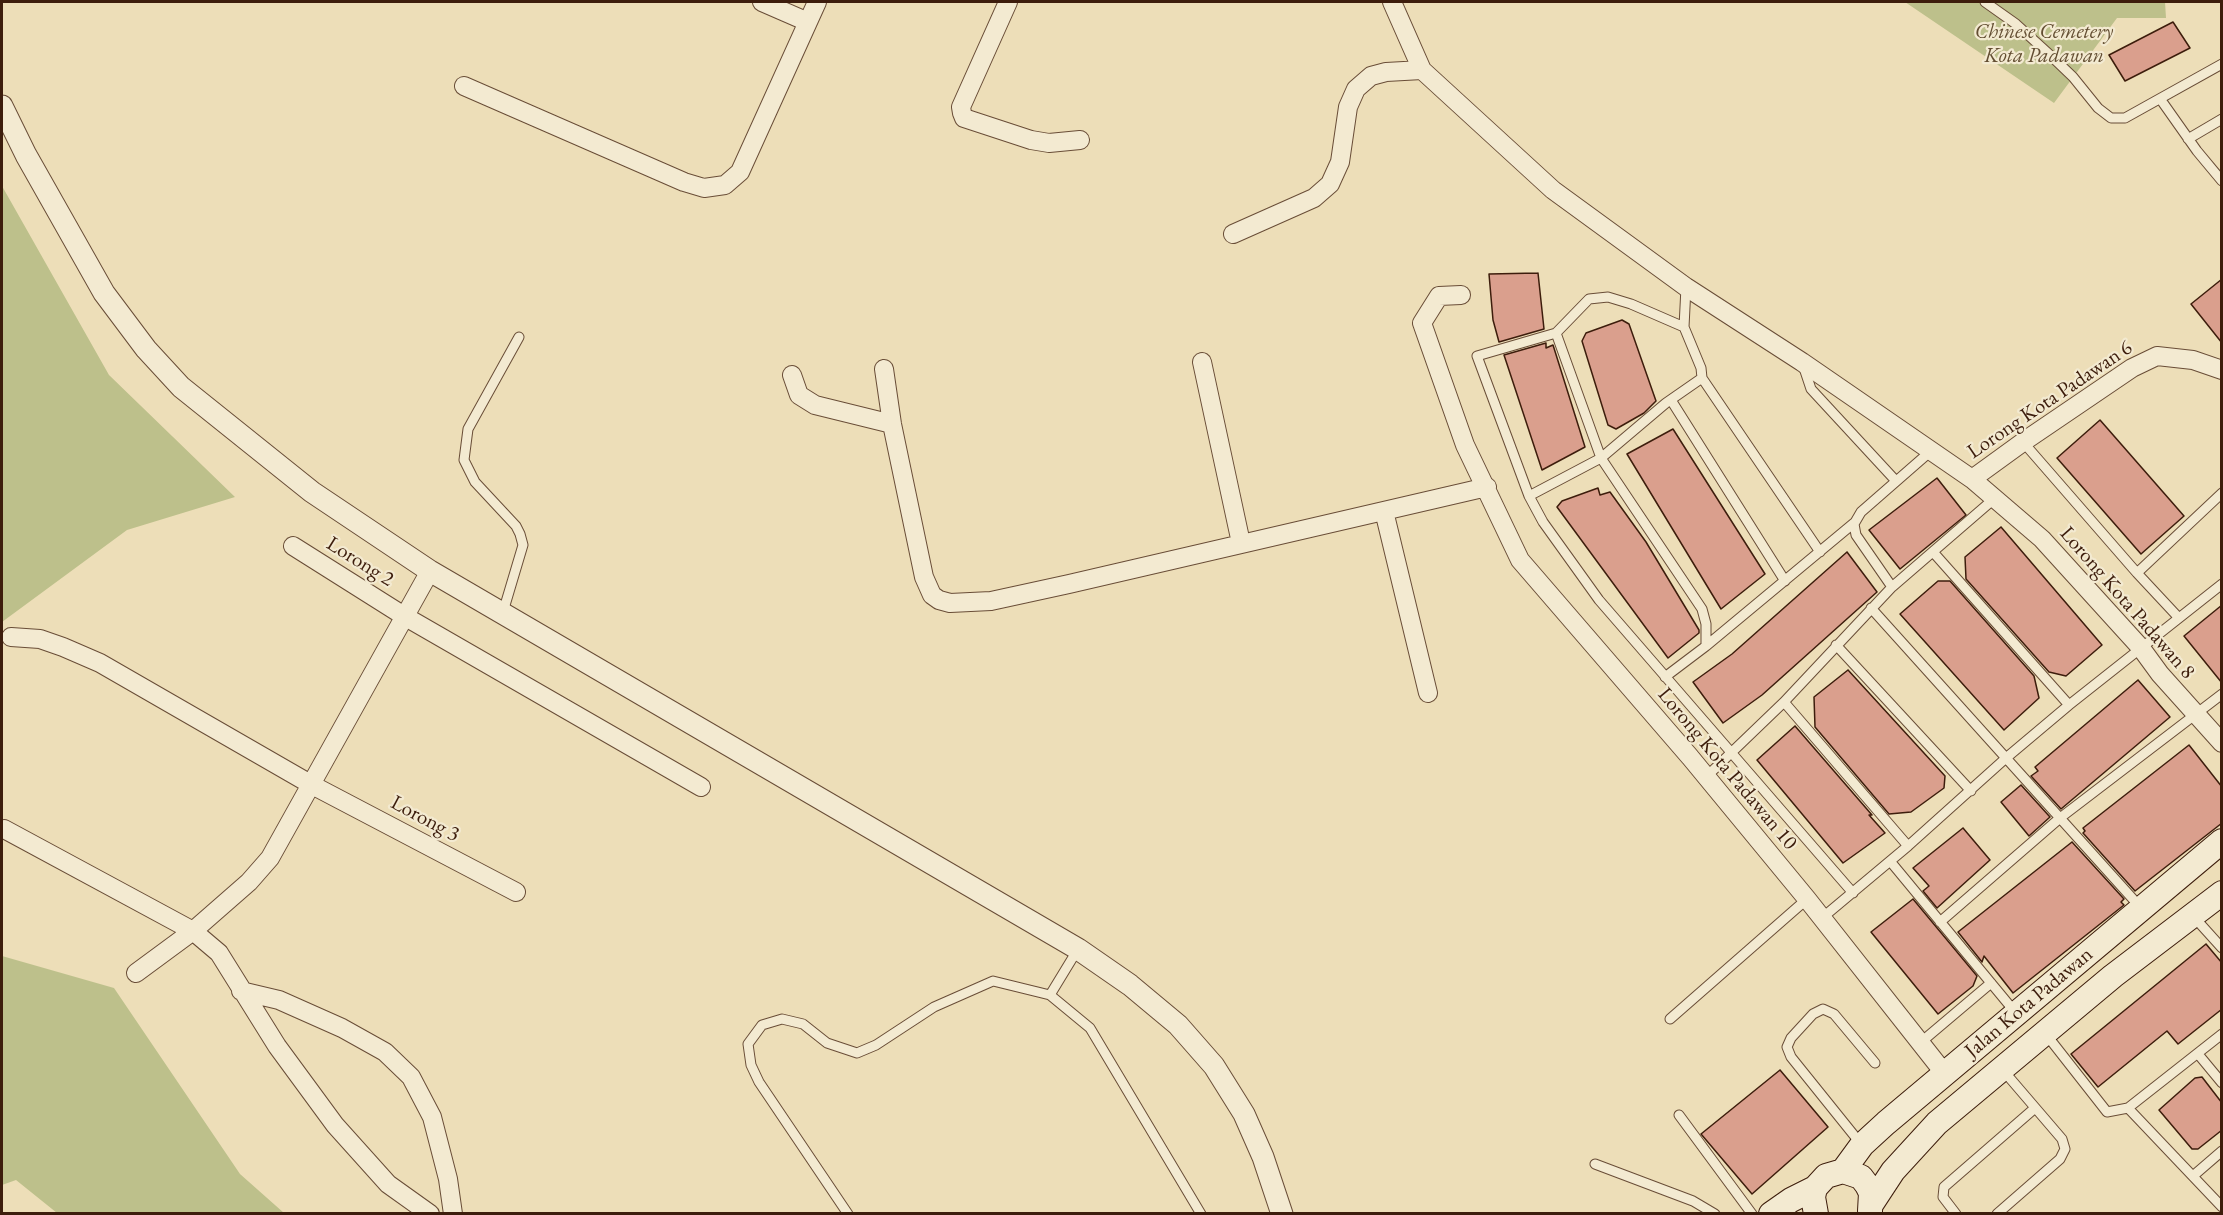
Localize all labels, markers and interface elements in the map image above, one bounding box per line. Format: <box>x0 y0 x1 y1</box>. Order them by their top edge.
park label: Chinese Cemetery Kota Padawan <box>1975 19 2113 69</box>
street label: Lorong Kota Padawan 6 <box>1963 335 2137 465</box>
street label: Lorong Kota Padawan 8 <box>2054 522 2200 684</box>
street label: Lorong 2 <box>322 532 398 592</box>
street label: Lorong Kota Padawan 10 <box>1652 683 1802 855</box>
street label: Lorong 3 <box>386 790 464 848</box>
street label: Jalan Kota Padawan <box>1960 942 2098 1064</box>

